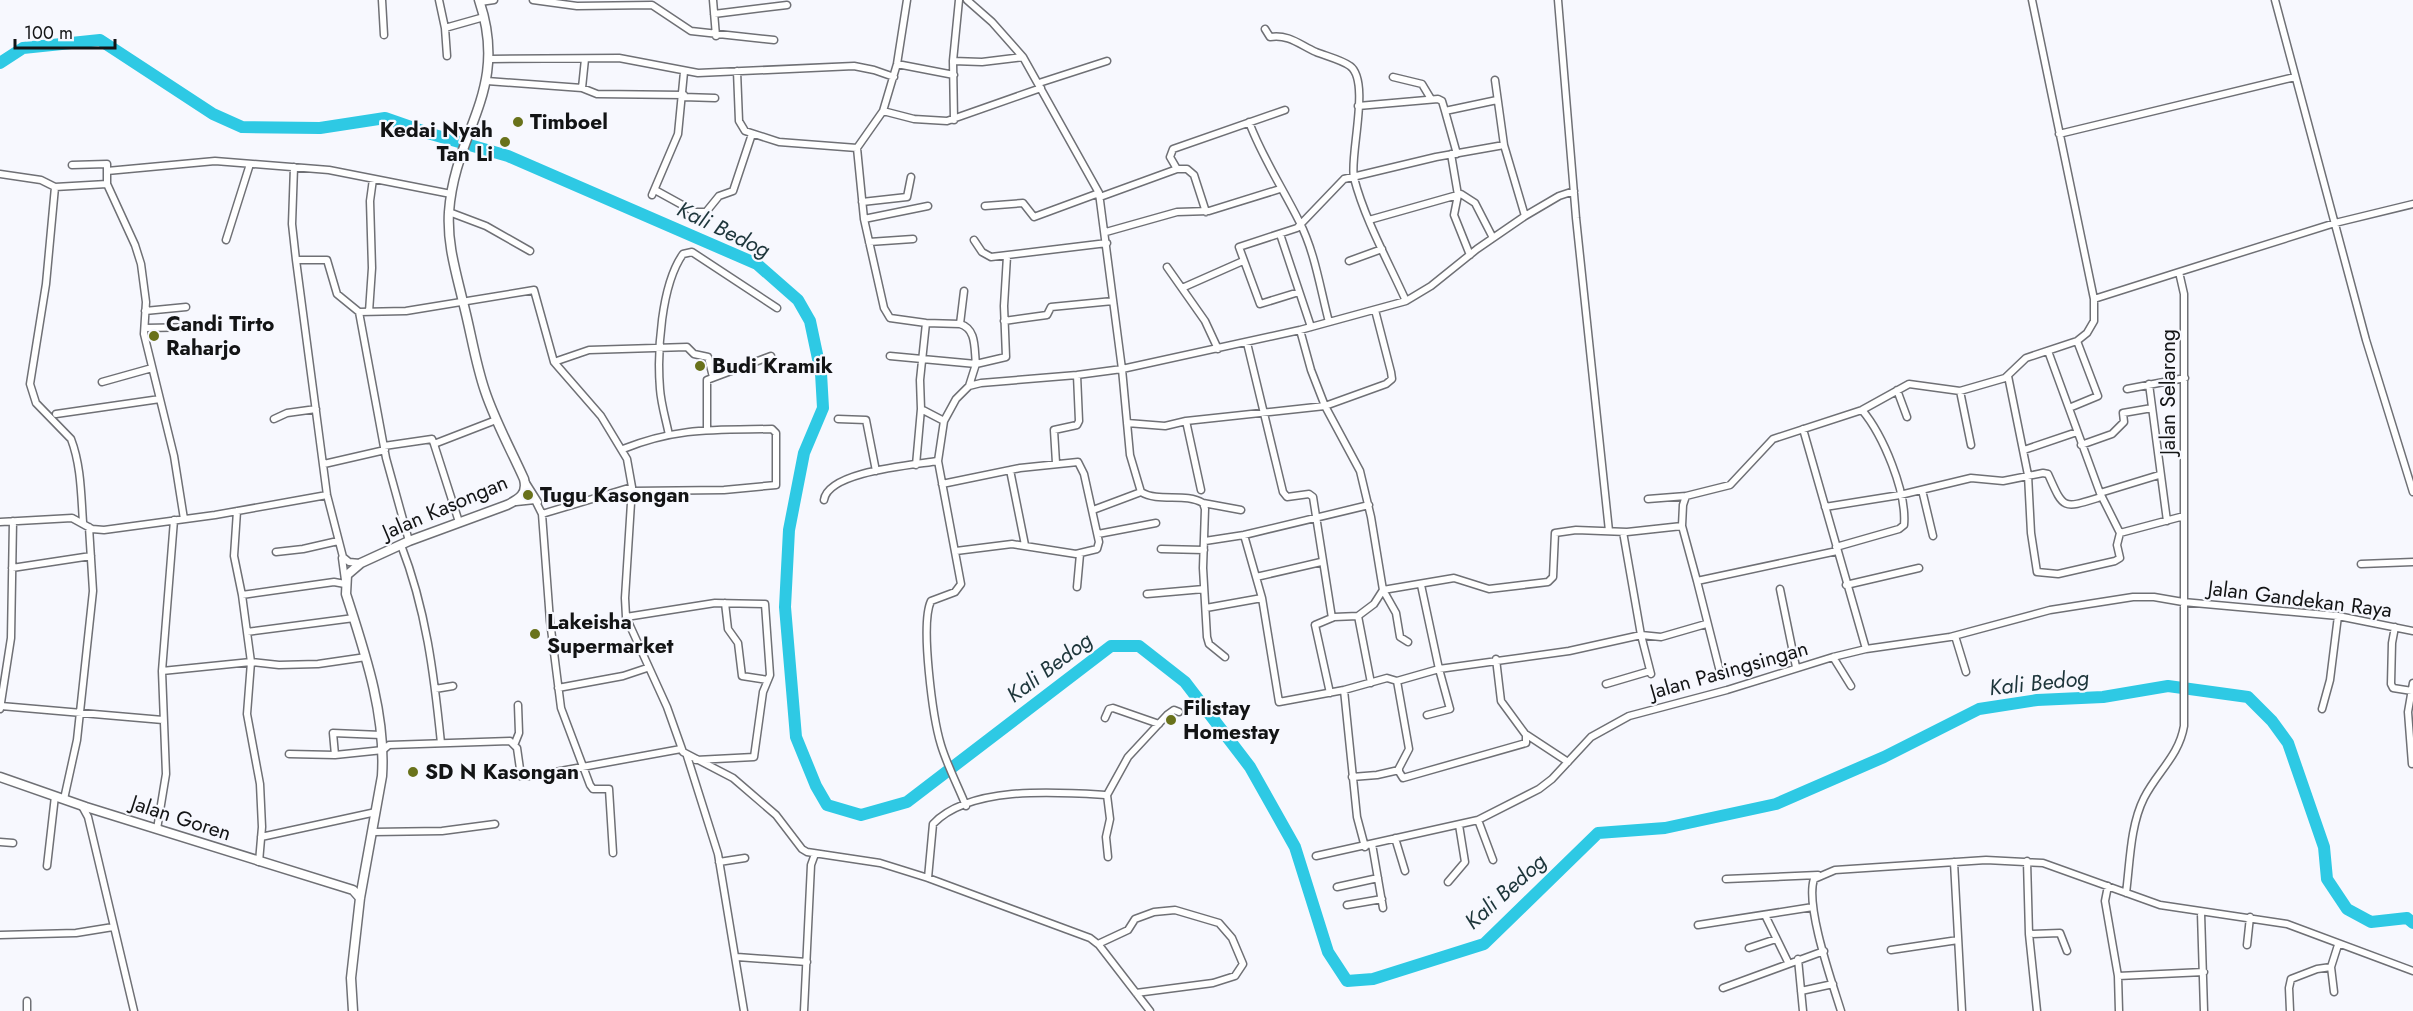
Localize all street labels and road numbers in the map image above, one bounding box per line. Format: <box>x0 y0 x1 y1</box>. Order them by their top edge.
street label: Jalan Selarong <box>2153 329 2183 458</box>
street label: Jalan Kasongan <box>375 467 512 548</box>
street label: Jalan Gandekan Raya <box>2203 572 2394 625</box>
street label: Jalan Pasingsingan <box>1643 633 1812 708</box>
street label: Jalan Goren <box>124 787 235 848</box>

